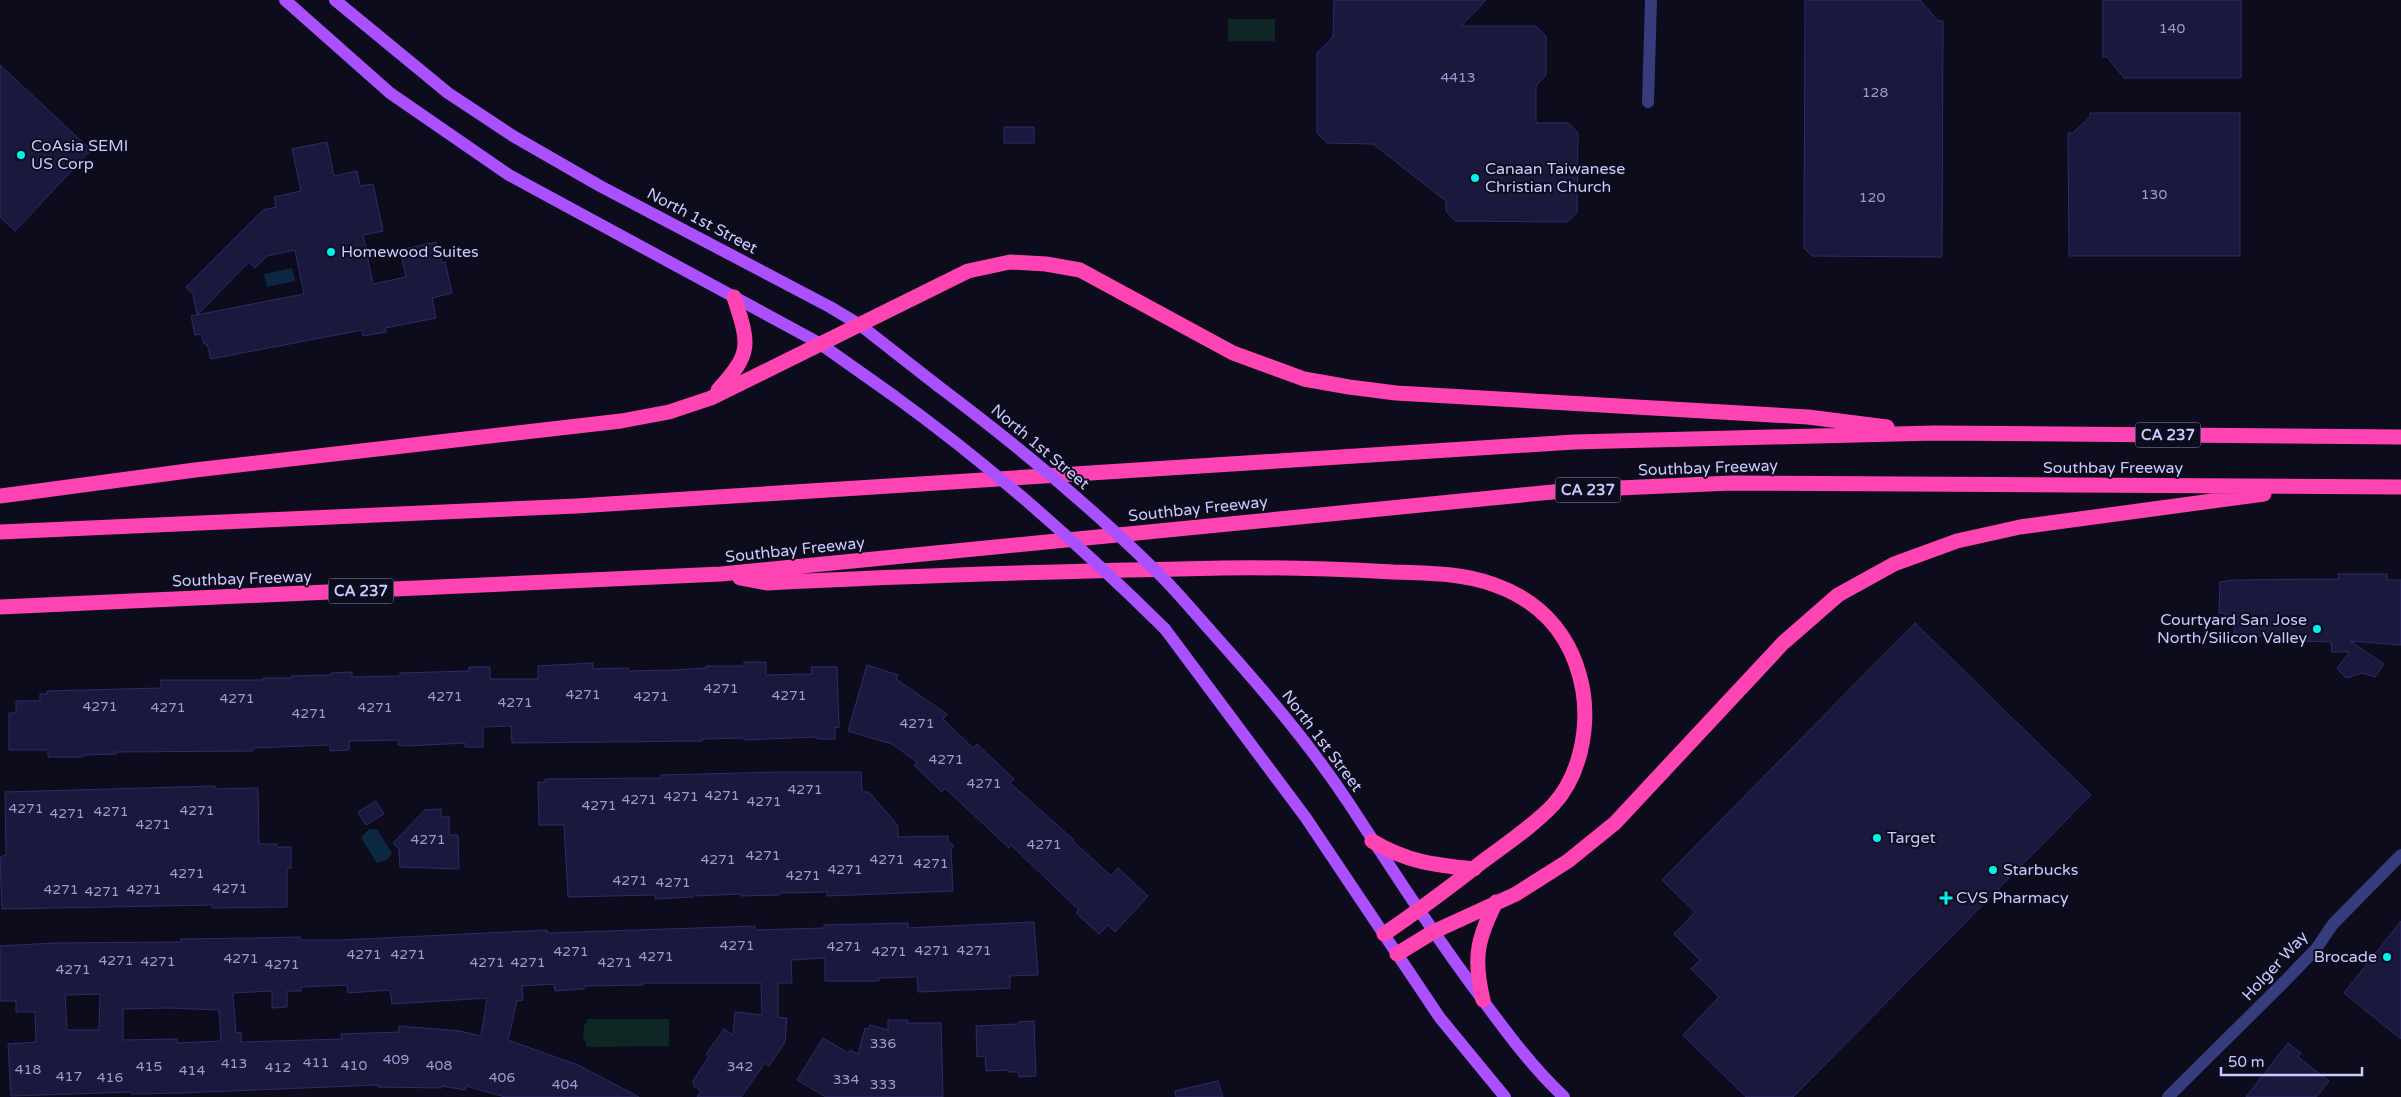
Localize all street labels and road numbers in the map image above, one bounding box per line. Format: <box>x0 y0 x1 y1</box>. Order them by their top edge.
street label: North 1st Street <box>643 183 761 259</box>
street label: North 1st Street <box>987 400 1093 494</box>
road number: CA 237 <box>2136 422 2200 448</box>
street label: Southbay Freeway <box>1638 456 1779 480</box>
street label: Southbay Freeway <box>2043 458 2183 478</box>
road number: CA 237 <box>1556 478 1620 502</box>
street label: Southbay Freeway <box>1127 492 1269 526</box>
street label: Southbay Freeway <box>724 533 866 567</box>
street label: Southbay Freeway <box>172 567 313 591</box>
road number: CA 237 <box>328 578 394 604</box>
street label: North 1st Street <box>1277 686 1367 796</box>
street label: Holger Way <box>2238 927 2313 1005</box>

